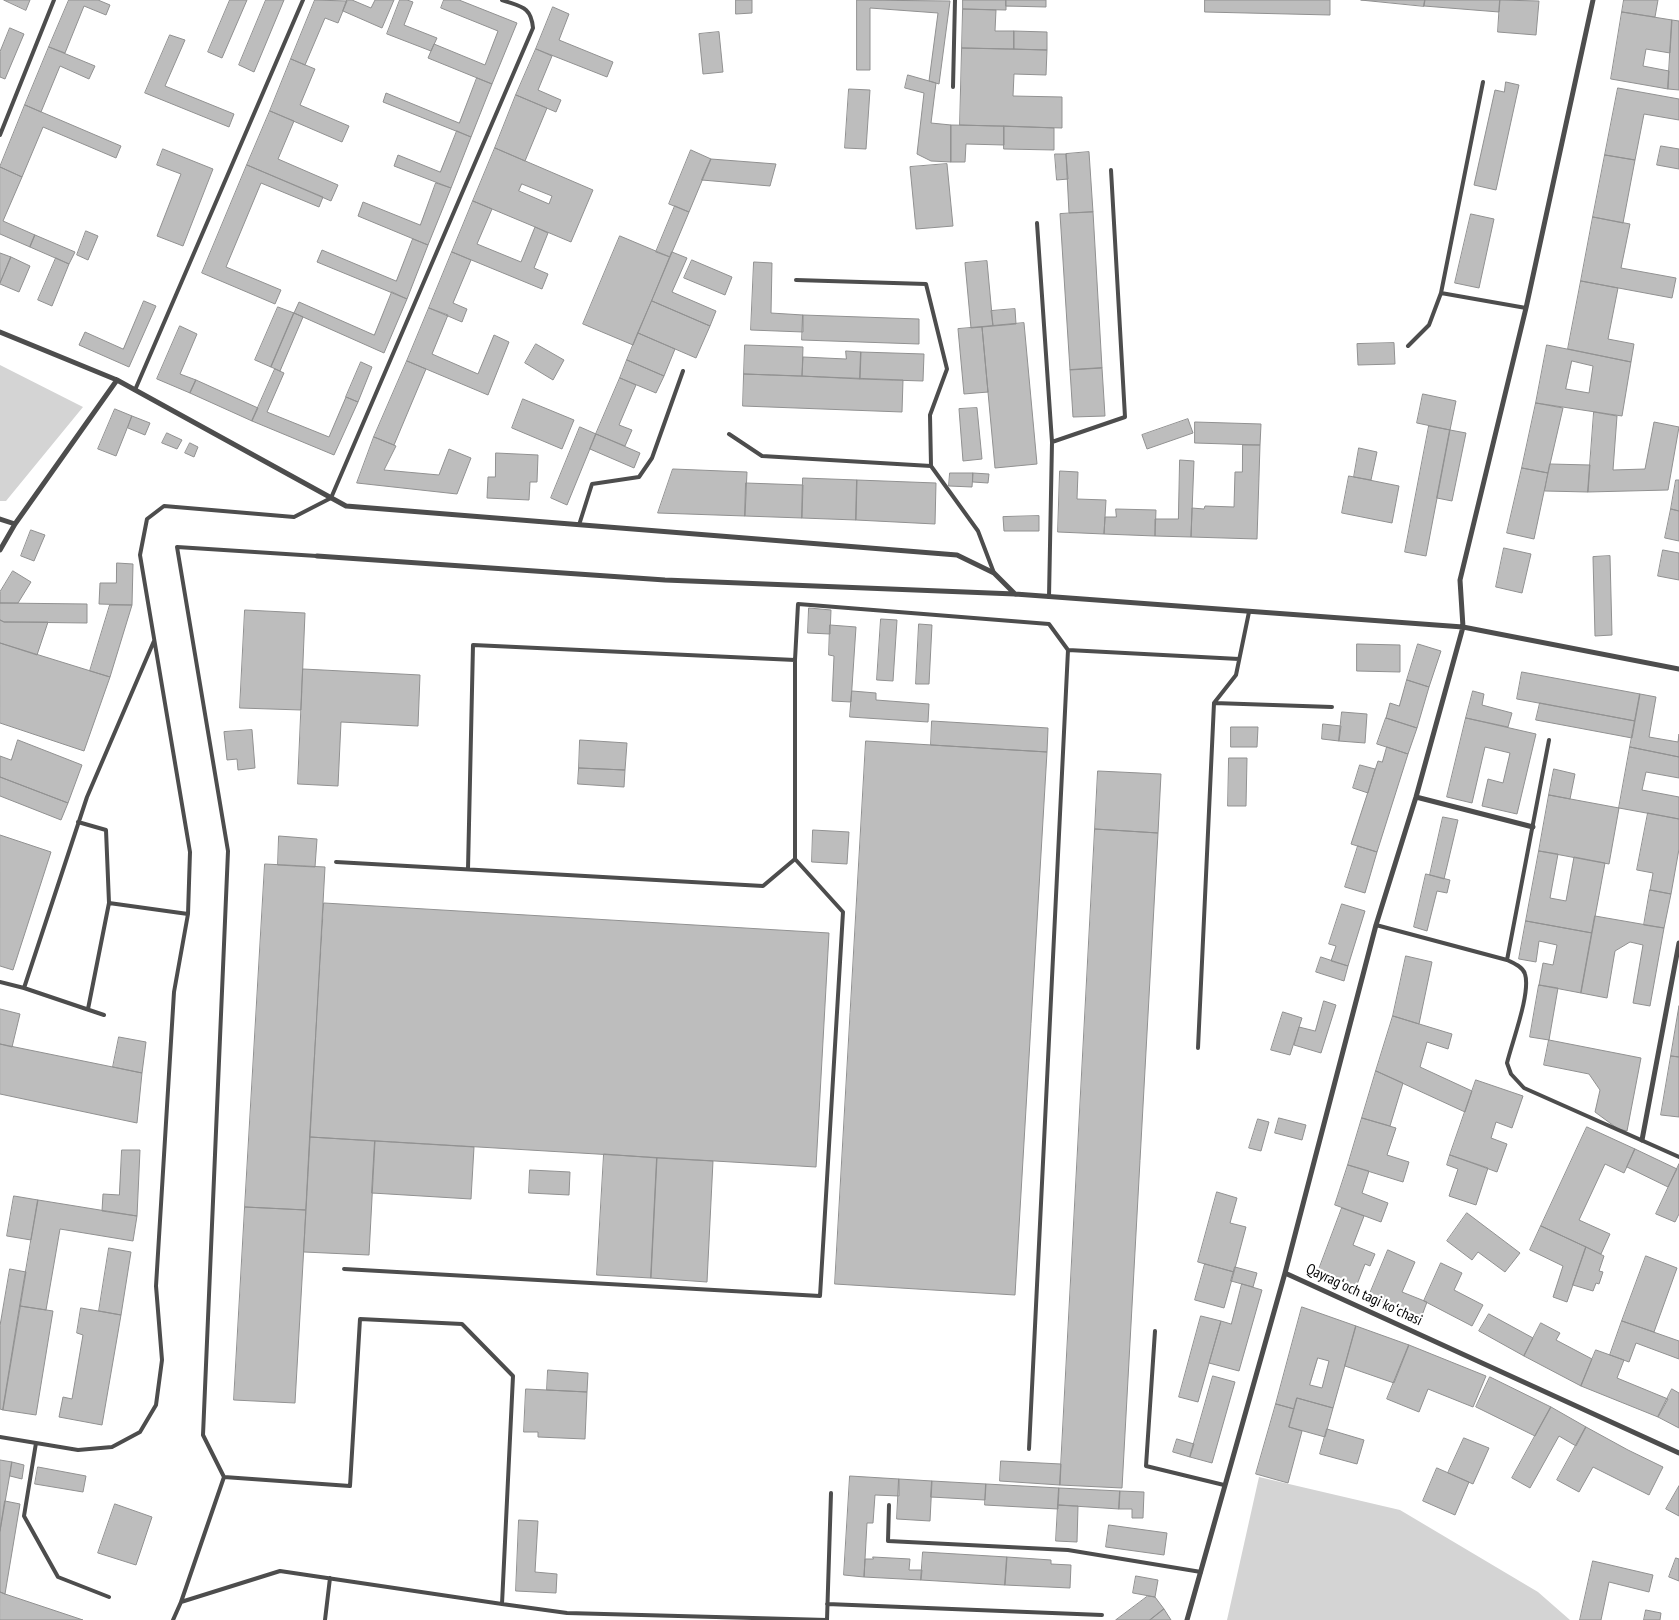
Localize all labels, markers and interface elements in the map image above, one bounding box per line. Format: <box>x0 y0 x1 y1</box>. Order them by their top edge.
street label: Qayragʻoch tagi koʻchasi <box>1303 1260 1425 1330</box>

